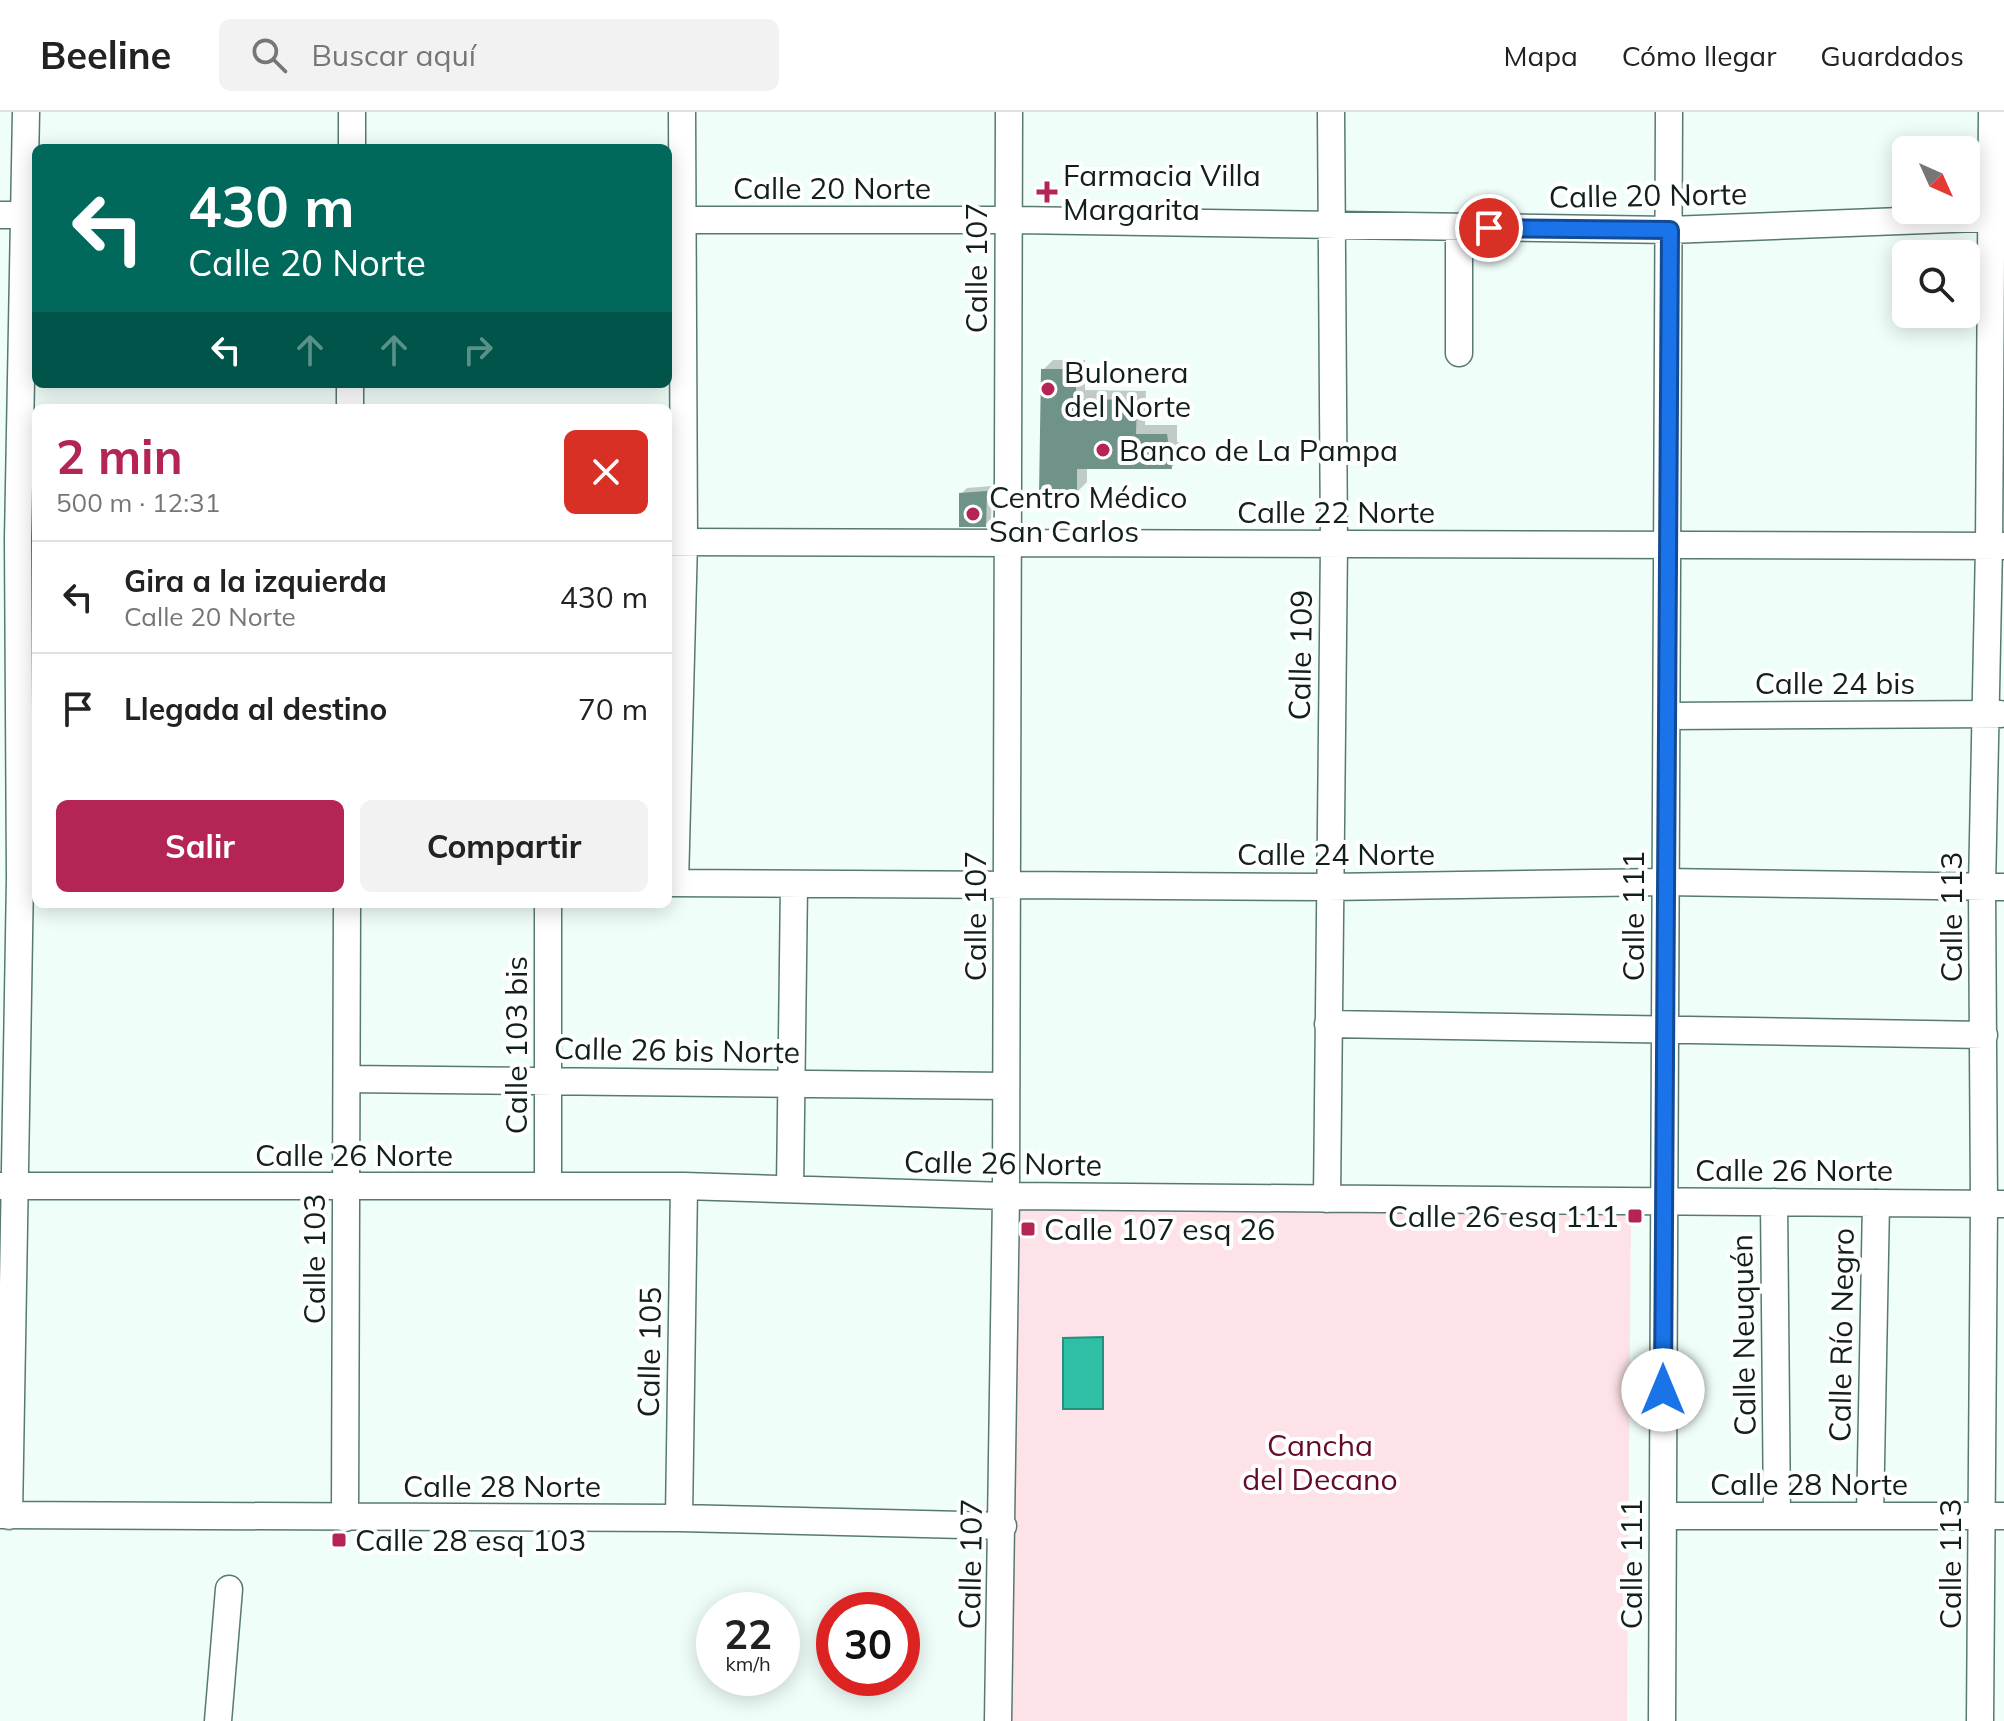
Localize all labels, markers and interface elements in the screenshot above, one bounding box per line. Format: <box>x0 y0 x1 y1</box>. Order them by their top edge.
search box <box>219 19 779 91</box>
text: Beeline <box>40 31 171 79</box>
icon: search <box>247 33 291 77</box>
text: Buscar aquí <box>311 36 476 74</box>
text: Mapa <box>1503 38 1578 73</box>
text: Cómo llegar <box>1622 38 1776 73</box>
text: Guardados <box>1820 38 1964 73</box>
north arrow <box>1892 136 1980 224</box>
map controls <box>1892 136 1980 328</box>
place label: Farmacia Villa Margarita <box>1063 156 1261 228</box>
street label: Calle 20 Norte <box>733 169 931 207</box>
text: 430 m <box>188 171 355 241</box>
street label: Calle 20 Norte <box>1549 174 1747 216</box>
icon: left <box>56 176 160 280</box>
marker: Farmacia Villa Margarita <box>1038 183 1056 201</box>
pin <box>1455 194 1523 262</box>
street label: Calle 107 <box>957 203 995 333</box>
icon: arrive <box>1467 206 1511 250</box>
text: Calle 20 Norte <box>188 240 426 285</box>
button: search <box>1892 240 1980 328</box>
icon: left <box>204 328 248 372</box>
icon: ahead <box>288 328 332 372</box>
icon: ahead <box>372 328 416 372</box>
icon: right <box>456 328 500 372</box>
place label: Bulonera del Norte <box>1064 353 1191 425</box>
marker: Bulonera del Norte <box>1039 380 1057 398</box>
text: 2 min <box>56 426 183 486</box>
button: close <box>564 430 648 514</box>
place label: Banco de La Pampa <box>1119 431 1398 469</box>
marker: Banco de La Pampa <box>1094 441 1112 459</box>
place label: Centro Médico San Carlos <box>989 478 1187 550</box>
text: 500 m · 12:31 <box>56 486 220 519</box>
street label: Calle 22 Norte <box>1237 493 1435 531</box>
marker: Centro Médico San Carlos <box>964 505 982 523</box>
text: Gira a la izquierda <box>124 562 387 600</box>
icon: left <box>56 575 100 619</box>
text: 430 m <box>560 578 648 616</box>
street label: Calle 109 <box>1280 589 1320 721</box>
text: Calle 20 Norte <box>124 600 296 633</box>
street label: Calle 24 bis <box>1755 664 1915 702</box>
icon: arrive <box>56 687 100 731</box>
text: Llegada al destino <box>124 690 387 728</box>
text: 70 m <box>578 690 648 728</box>
button: Salir <box>56 800 344 892</box>
button: Compartir <box>360 800 648 892</box>
street label: Calle 24 Norte <box>1237 835 1435 873</box>
street label: Calle 107 <box>956 851 994 981</box>
street label: Calle 111 <box>1614 851 1652 981</box>
street label: Calle 113 <box>1932 852 1970 982</box>
street label: Calle 103 bis <box>497 956 535 1134</box>
street label: Calle 26 bis Norte <box>554 1029 800 1071</box>
street label: Calle 26 Norte <box>255 1136 453 1174</box>
street label: Calle 26 Norte <box>904 1142 1102 1184</box>
street label: Calle 26 Norte <box>1695 1151 1893 1189</box>
street label: Calle 103 <box>295 1194 333 1324</box>
place label: Calle 26 esq 111 <box>1388 1197 1619 1235</box>
marker: Calle 26 esq 111 <box>1626 1207 1644 1225</box>
place label: Calle 107 esq 26 <box>1044 1210 1275 1248</box>
marker: Calle 107 esq 26 <box>1019 1220 1037 1238</box>
street label: Calle Río Negro <box>1820 1228 1862 1442</box>
street label: Calle Neuquén <box>1722 1234 1764 1436</box>
street label: Calle 105 <box>629 1286 669 1418</box>
position arrow <box>1621 1348 1705 1432</box>
park label: Cancha del Decano <box>1242 1426 1398 1498</box>
street label: Calle 28 Norte <box>1710 1465 1908 1503</box>
street label: Calle 28 Norte <box>403 1467 601 1505</box>
street label: Calle 107 <box>950 1498 990 1630</box>
street label: Calle 111 <box>1612 1499 1650 1629</box>
street label: Calle 113 <box>1931 1499 1969 1629</box>
place label: Calle 28 esq 103 <box>355 1521 586 1559</box>
marker: Calle 28 esq 103 <box>330 1531 348 1549</box>
speed limit sign: 30 <box>816 1592 920 1696</box>
text: 22 <box>724 1609 772 1659</box>
text: km/h <box>725 1651 771 1676</box>

